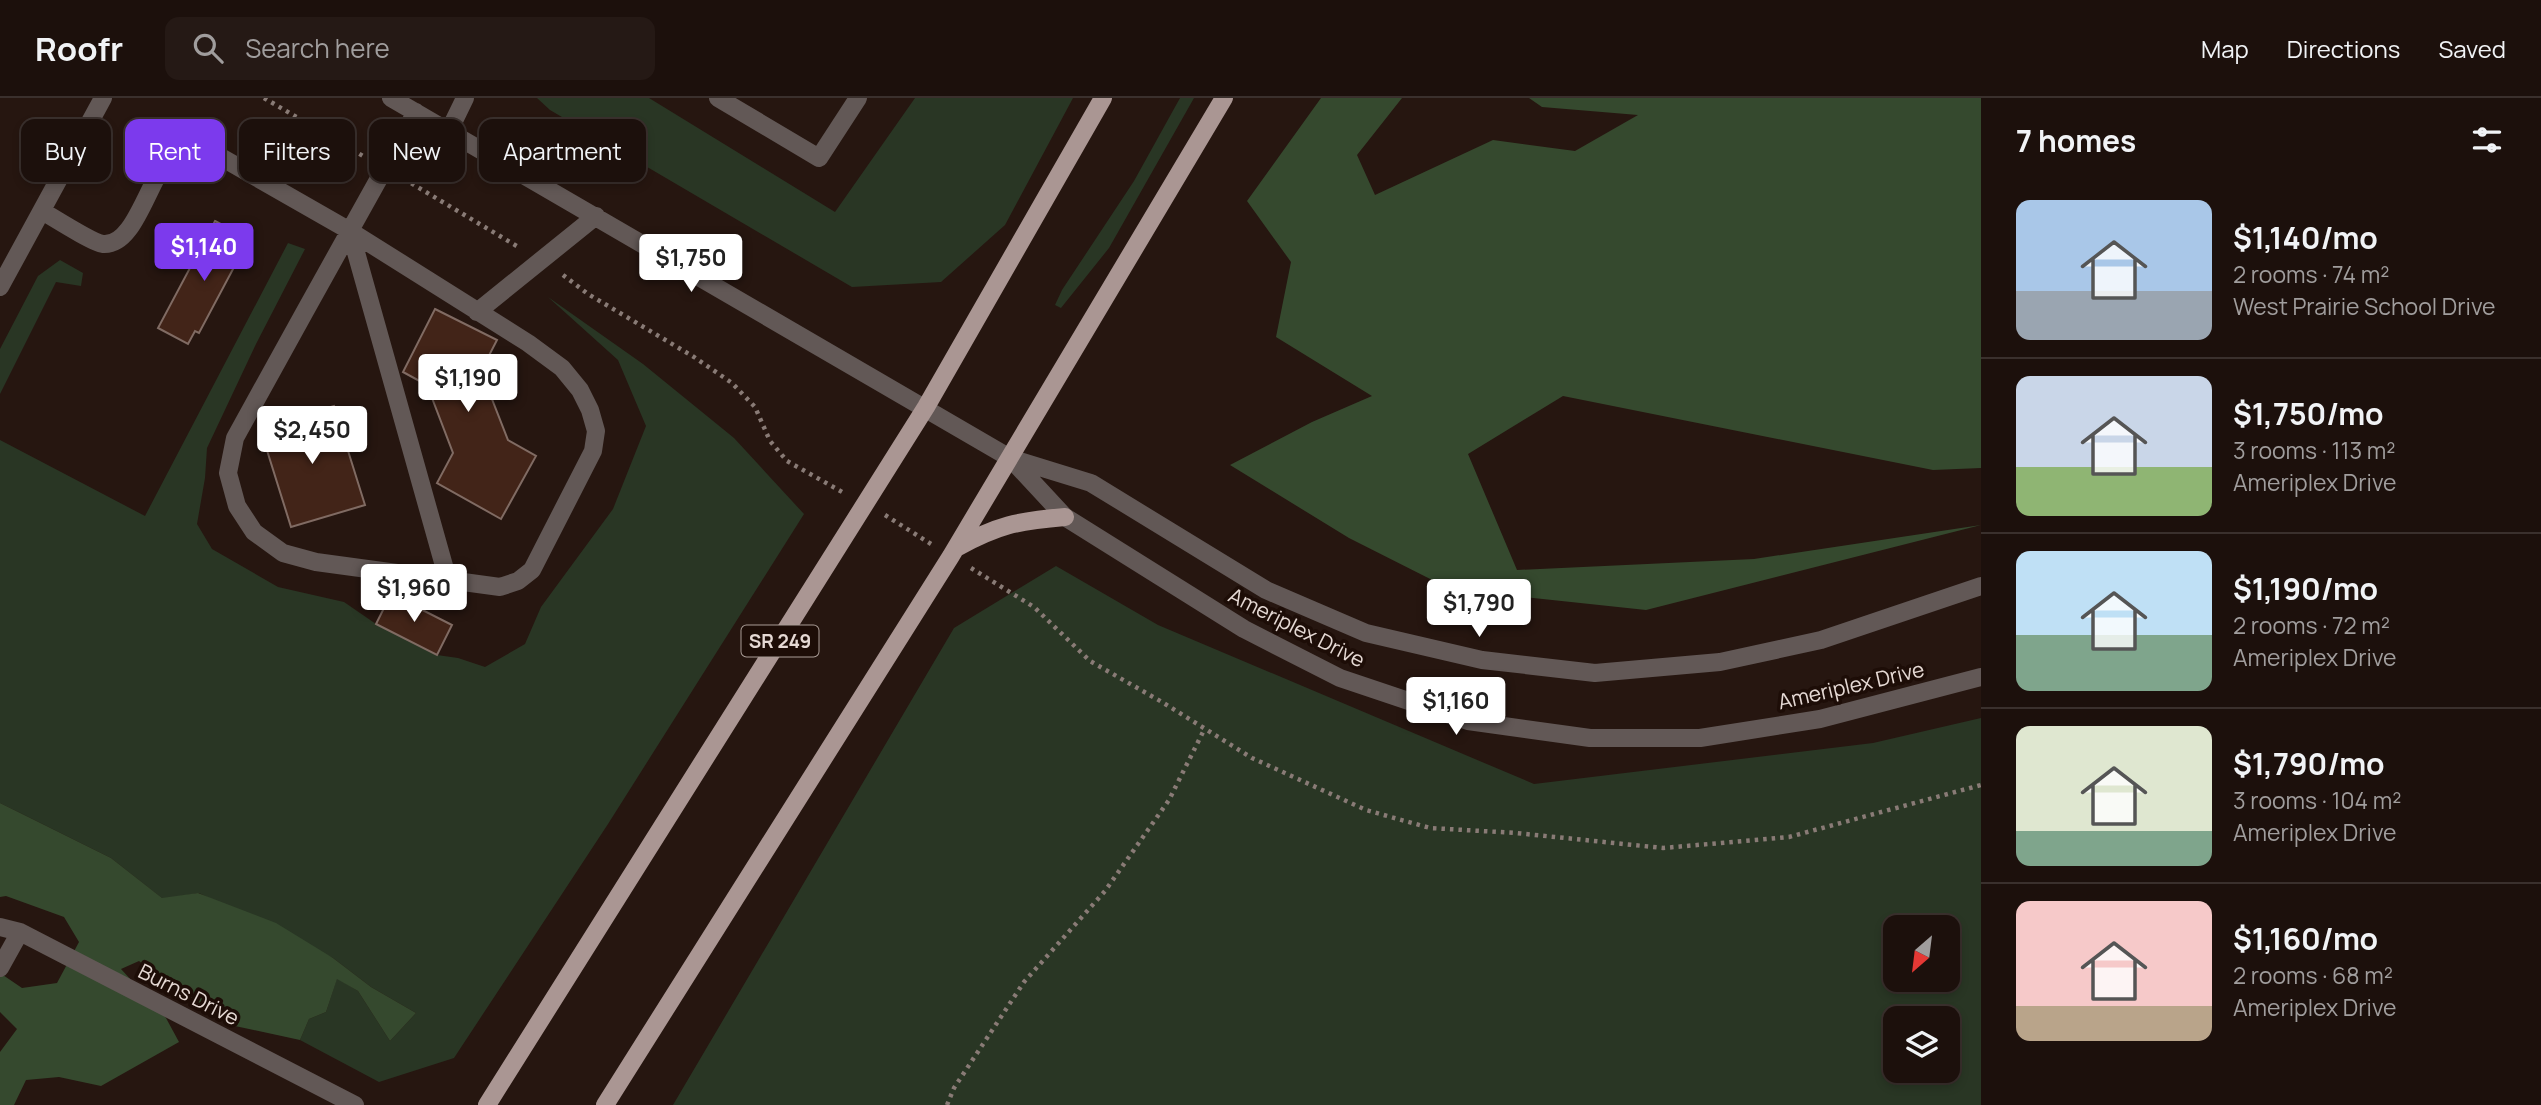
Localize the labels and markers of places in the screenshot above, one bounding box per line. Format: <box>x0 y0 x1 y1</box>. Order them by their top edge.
pin: $1,140 <box>147 223 261 283</box>
pin: $1,750 <box>634 234 748 294</box>
pin: $1,190 <box>411 354 525 414</box>
pin: $2,450 <box>255 406 369 466</box>
pin: $1,960 <box>357 564 471 624</box>
pin: $1,790 <box>1422 580 1536 639</box>
pin: $1,160 <box>1399 678 1513 737</box>

